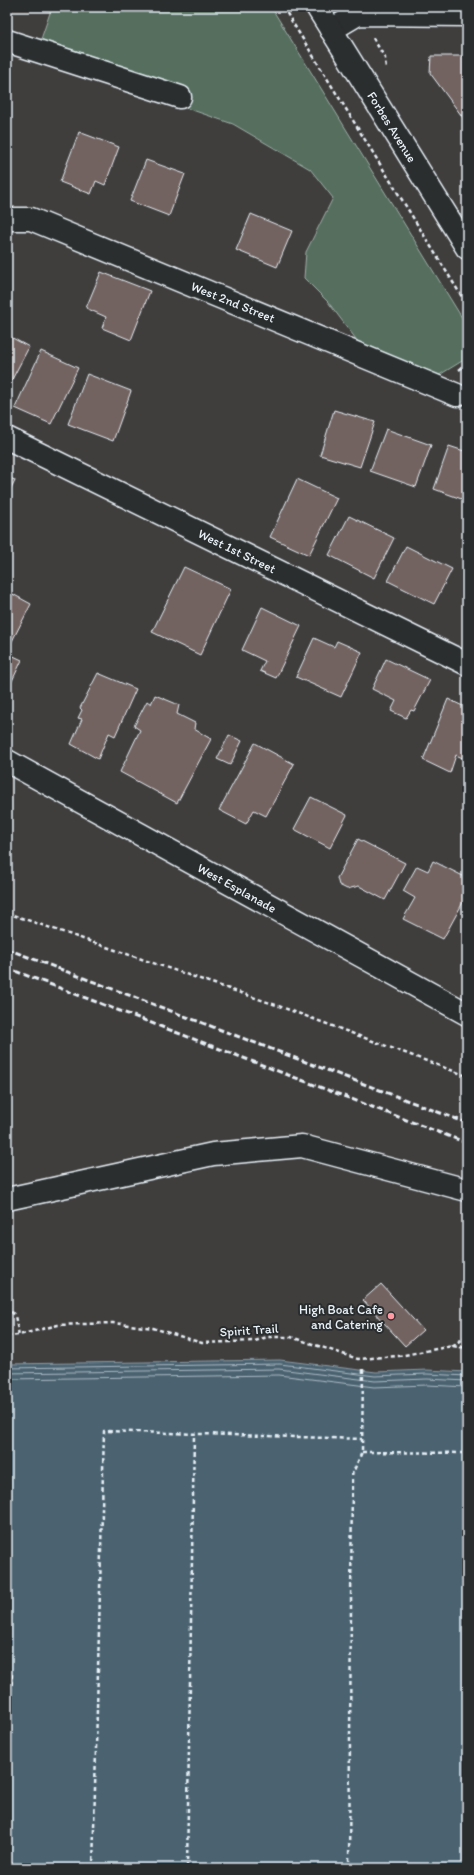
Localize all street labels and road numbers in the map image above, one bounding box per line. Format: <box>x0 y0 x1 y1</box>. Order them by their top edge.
street label: Forbes Avenue <box>364 89 420 165</box>
street label: West 2nd Street <box>189 278 277 326</box>
street label: West 1st Street <box>196 526 278 576</box>
street label: West Esplanade <box>195 860 279 916</box>
street label: Spirit Trail <box>219 1320 279 1340</box>

